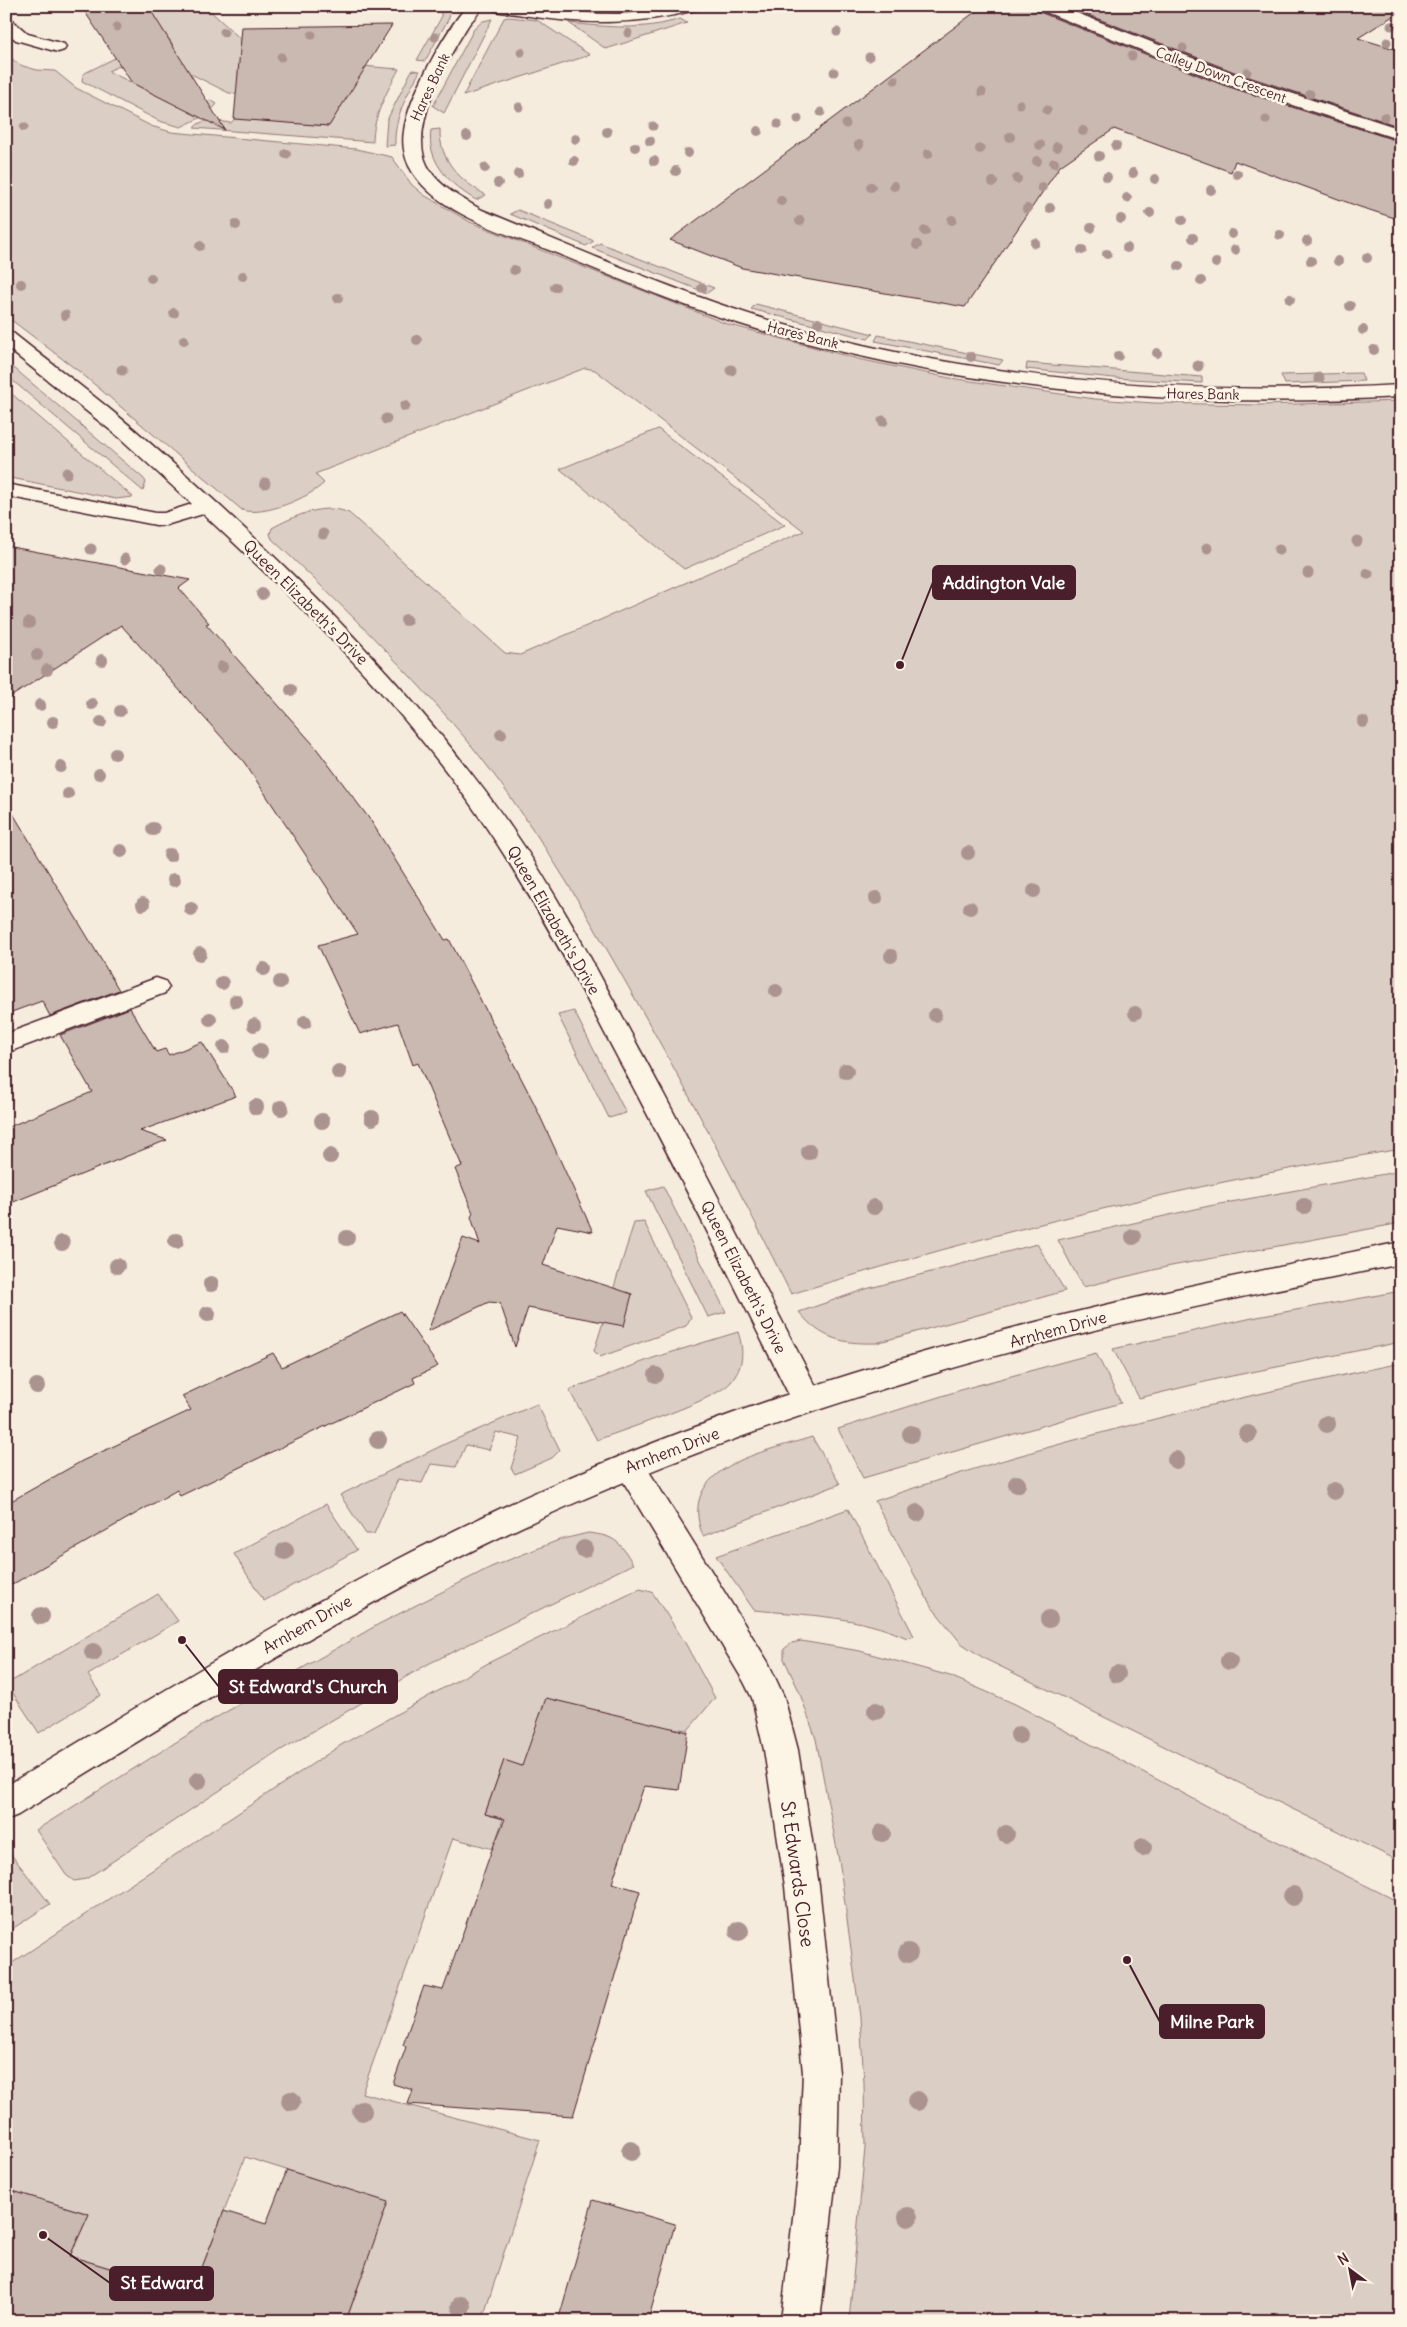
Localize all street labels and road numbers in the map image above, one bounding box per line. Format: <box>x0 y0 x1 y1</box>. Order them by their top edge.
street label: Calley Down Crescent <box>1153 43 1289 107</box>
street label: Hares Bank <box>406 50 454 124</box>
street label: Hares Bank <box>765 317 841 353</box>
street label: Hares Bank <box>1166 384 1240 404</box>
street label: Queen Elizabeth's Drive <box>239 535 373 669</box>
street label: Queen Elizabeth's Drive <box>503 842 605 998</box>
street label: Queen Elizabeth's Drive <box>697 1197 791 1357</box>
street label: Arnhem Drive <box>1007 1306 1109 1352</box>
street label: Arnhem Drive <box>622 1423 722 1477</box>
street label: Arnhem Drive <box>259 1590 355 1658</box>
street label: St Edwards Close <box>776 1799 820 1949</box>

